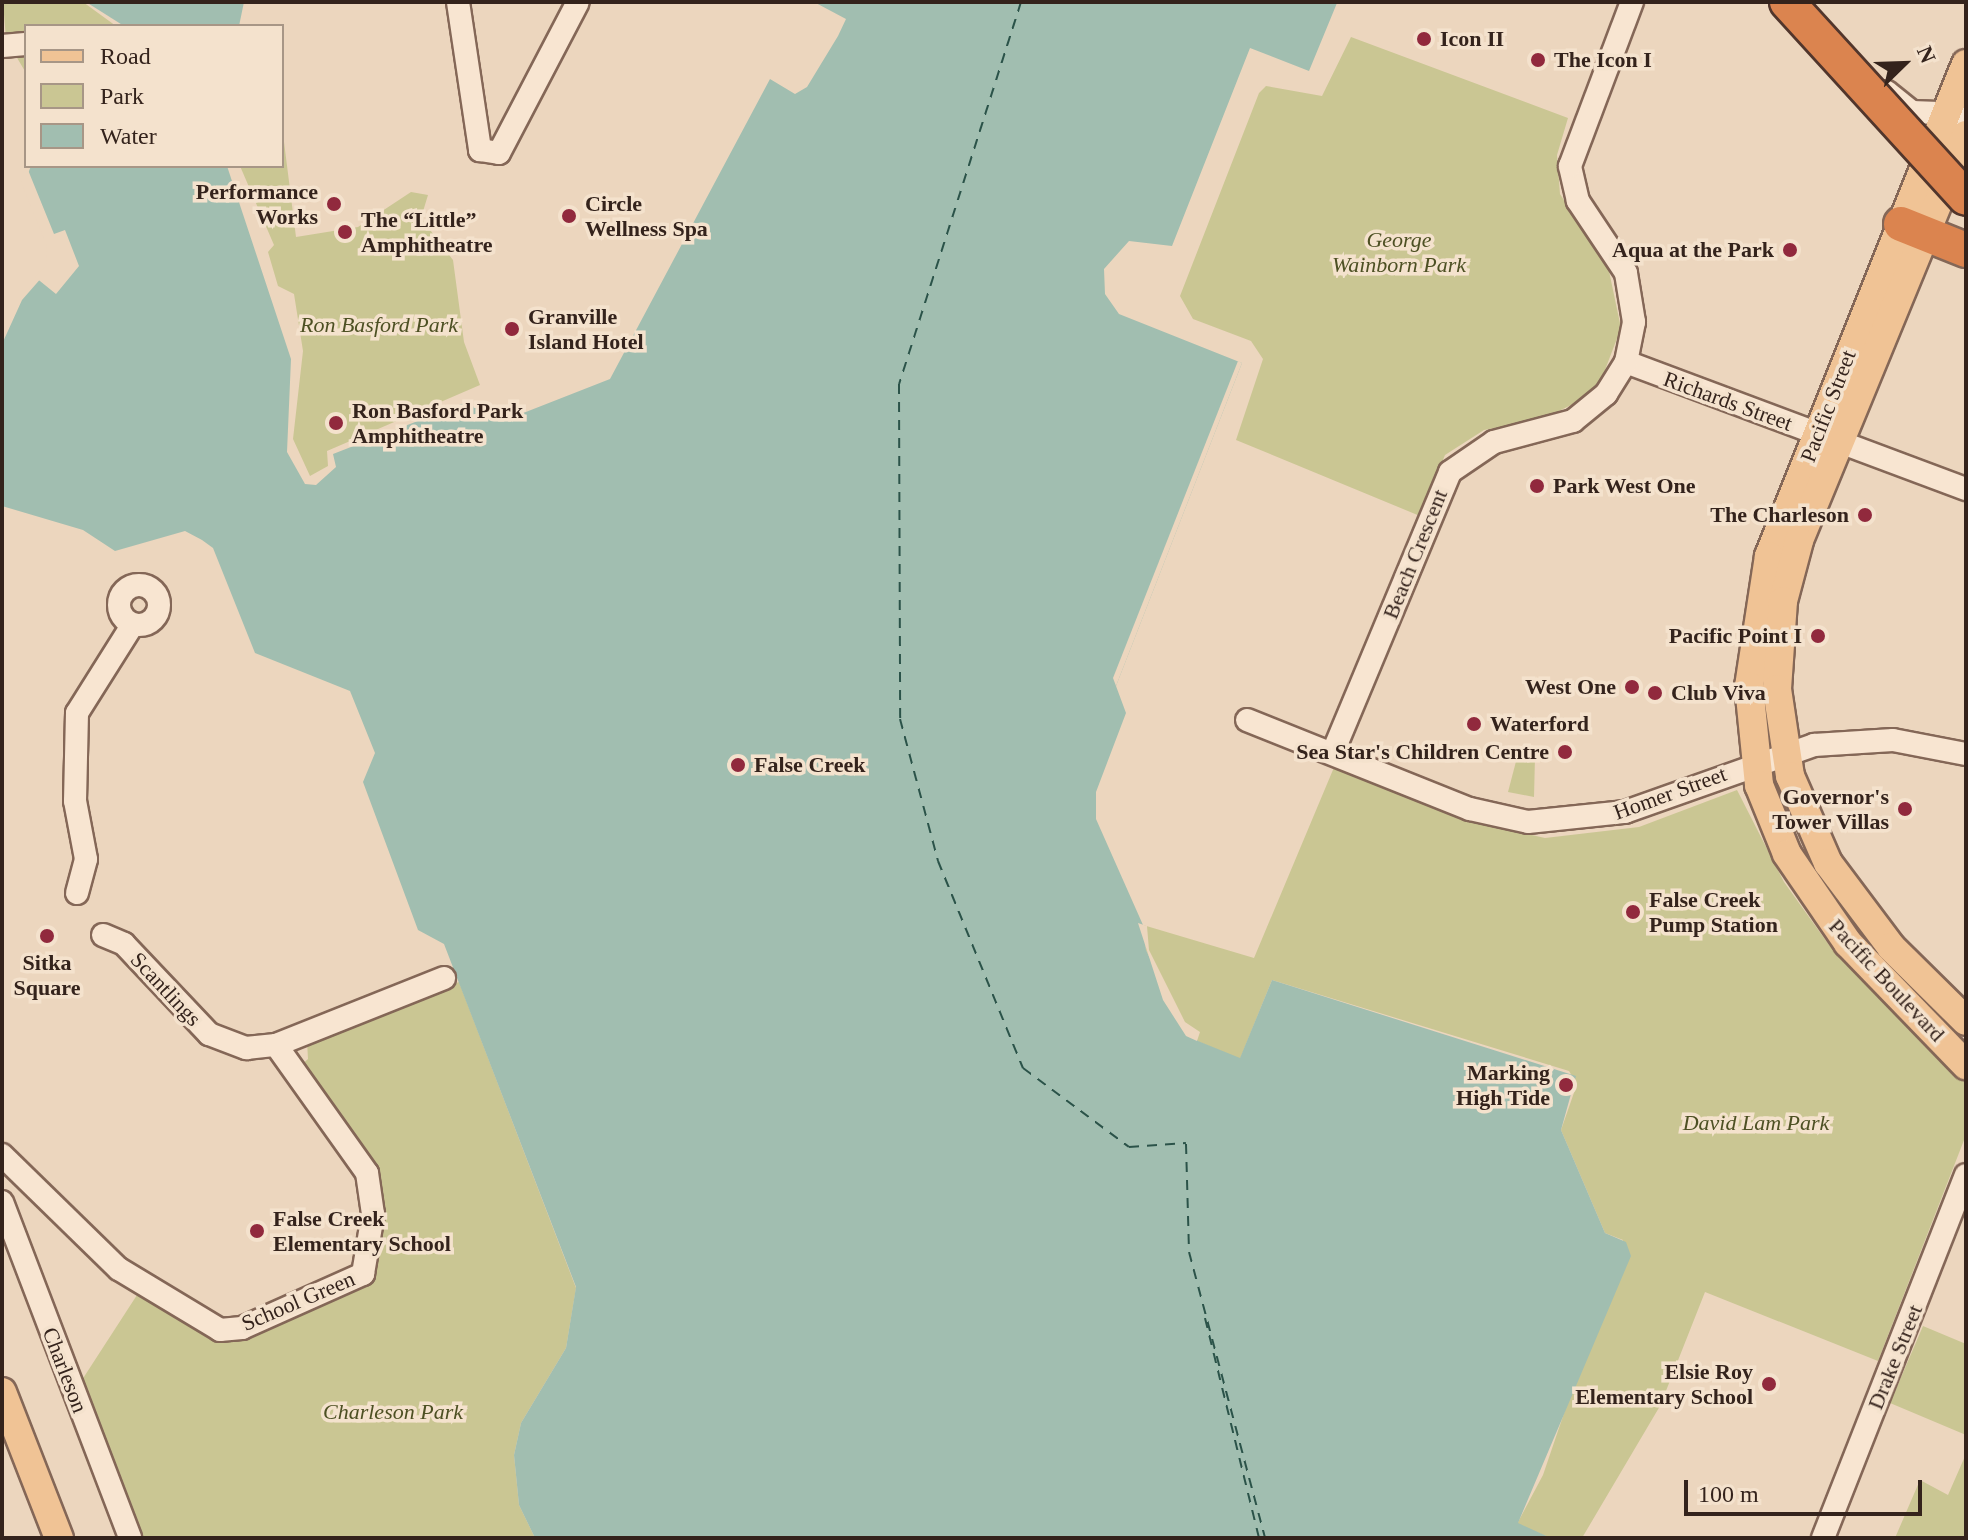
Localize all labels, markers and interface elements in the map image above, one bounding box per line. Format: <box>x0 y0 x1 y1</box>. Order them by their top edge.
legend <box>24 24 284 168</box>
north arrow <box>1864 24 1944 104</box>
place label: Icon II <box>1440 26 1504 52</box>
marker: Icon II <box>1415 30 1433 48</box>
text: N <box>1912 42 1941 67</box>
text: Road <box>100 43 151 69</box>
place label: The Icon I <box>1554 47 1652 73</box>
marker: The Icon I <box>1529 51 1547 69</box>
text: Park <box>100 83 144 109</box>
text: Water <box>100 123 157 149</box>
place label: Performance Works <box>196 178 318 230</box>
place label: Circle Wellness Spa <box>585 190 708 242</box>
marker: Performance Works <box>325 195 343 213</box>
place label: The “Little” Amphitheatre <box>361 206 493 258</box>
marker: Circle Wellness Spa <box>560 207 578 225</box>
marker: The “Little” Amphitheatre <box>336 223 354 241</box>
park label: George Wainborn Park <box>1332 226 1466 278</box>
place label: Aqua at the Park <box>1612 237 1774 263</box>
marker: Aqua at the Park <box>1781 241 1799 259</box>
place label: Granville Island Hotel <box>528 303 644 354</box>
park label: Ron Basford Park <box>300 312 458 338</box>
marker: Granville Island Hotel <box>503 320 521 338</box>
street label: Pacific Street <box>1795 346 1861 466</box>
street label: Richards Street <box>1660 366 1796 436</box>
place label: Ron Basford Park Amphitheatre <box>352 397 523 448</box>
marker: Ron Basford Park Amphitheatre <box>327 414 345 432</box>
place label: Park West One <box>1553 473 1696 499</box>
marker: Park West One <box>1528 477 1546 495</box>
street label: Beach Crescent <box>1377 485 1453 623</box>
place label: The Charleson <box>1710 502 1849 528</box>
marker: The Charleson <box>1856 506 1874 524</box>
place label: Pacific Point I <box>1669 623 1802 649</box>
marker: Pacific Point I <box>1809 627 1827 645</box>
place label: West One <box>1525 674 1616 700</box>
marker: West One <box>1623 678 1641 696</box>
place label: Club Viva <box>1671 680 1766 706</box>
marker: Club Viva <box>1646 684 1664 702</box>
place label: Waterford <box>1490 711 1589 737</box>
marker: Waterford <box>1465 715 1483 733</box>
place label: Sea Star's Children Centre <box>1296 739 1549 765</box>
marker: Sea Star's Children Centre <box>1556 743 1574 761</box>
place label: False Creek <box>754 752 865 778</box>
marker: False Creek <box>729 756 747 774</box>
street label: Homer Street <box>1610 760 1730 826</box>
place label: Governor's Tower Villas <box>1771 783 1889 834</box>
marker: Governor's Tower Villas <box>1896 800 1914 818</box>
place label: False Creek Pump Station <box>1649 886 1778 938</box>
marker: False Creek Pump Station <box>1624 903 1642 921</box>
street label: Pacific Boulevard <box>1823 913 1951 1047</box>
marker: Sitka Square <box>38 927 56 945</box>
street label: Scantlings <box>125 946 207 1032</box>
place label: Sitka Square <box>14 949 80 1000</box>
place label: Marking High Tide <box>1456 1059 1550 1110</box>
marker: Marking High Tide <box>1557 1076 1575 1094</box>
park label: David Lam Park <box>1683 1110 1829 1136</box>
place label: False Creek Elementary School <box>273 1205 451 1256</box>
marker: False Creek Elementary School <box>248 1222 266 1240</box>
street label: School Green <box>237 1265 359 1337</box>
street label: Drake Street <box>1862 1301 1928 1413</box>
street label: Charleson <box>37 1324 93 1416</box>
place label: Elsie Roy Elementary School <box>1575 1358 1753 1410</box>
marker: Elsie Roy Elementary School <box>1760 1375 1778 1393</box>
park label: Charleson Park <box>323 1399 463 1425</box>
scale bar <box>1688 1464 1926 1514</box>
text: 100 m <box>1698 1481 1759 1507</box>

